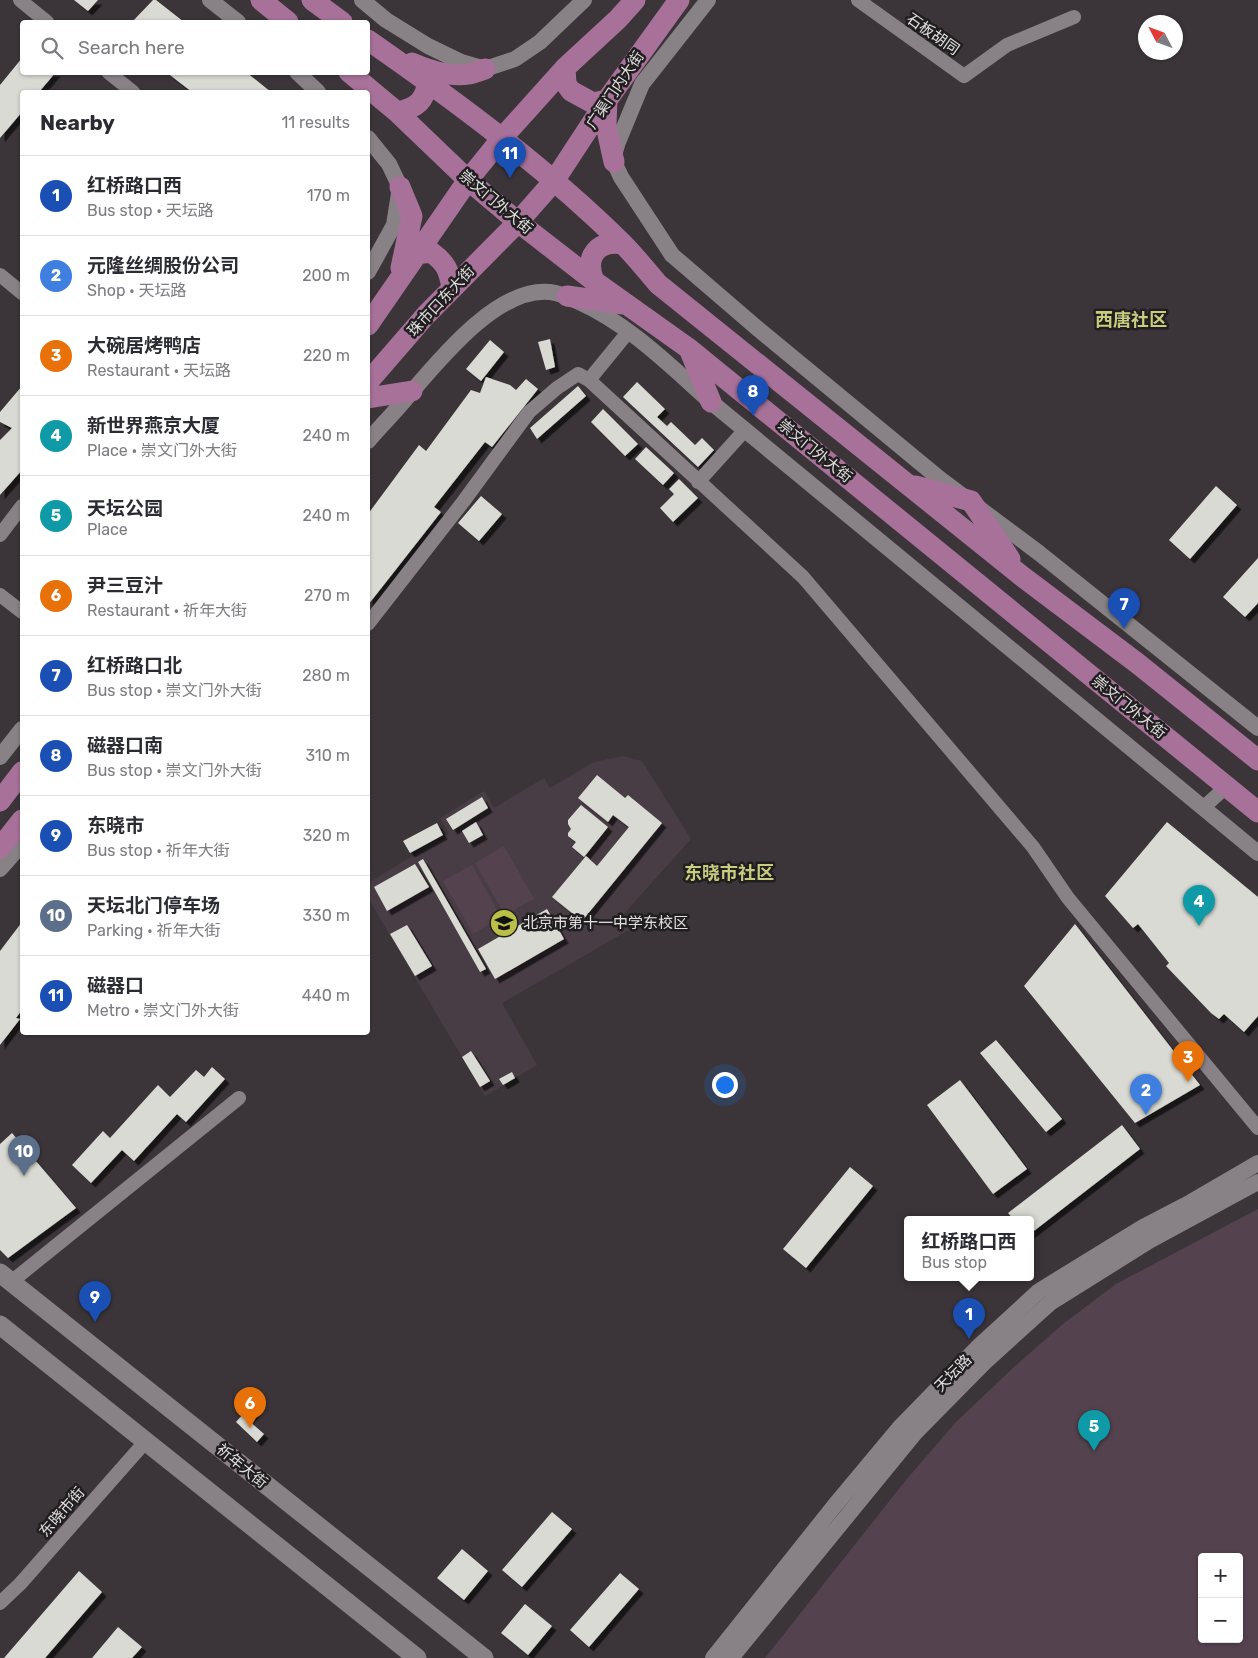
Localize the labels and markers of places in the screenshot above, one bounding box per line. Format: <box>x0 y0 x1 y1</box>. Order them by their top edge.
pin: 11 <box>494 137 526 178</box>
pin: 8 <box>737 375 769 416</box>
pin: 7 <box>1108 588 1140 629</box>
pin: 4 <box>1183 885 1215 926</box>
school or university icon: 北京市第十一中学东校区 <box>489 908 519 938</box>
place label: 北京市第十一中学东校区 <box>523 914 688 932</box>
pin: 3 <box>1172 1041 1204 1082</box>
pin: 2 <box>1130 1074 1162 1115</box>
pin: 10 <box>8 1135 40 1176</box>
pin: 9 <box>79 1281 111 1322</box>
pin: 1 <box>953 1298 985 1339</box>
pin: 6 <box>234 1387 266 1428</box>
pin: 5 <box>1078 1410 1110 1451</box>

